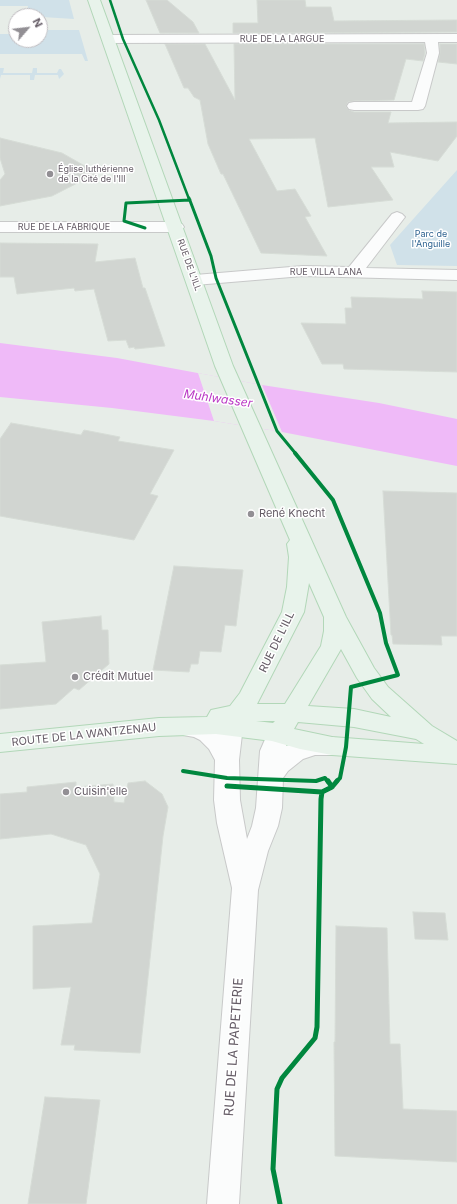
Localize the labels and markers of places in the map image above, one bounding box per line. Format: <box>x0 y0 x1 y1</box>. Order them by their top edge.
place label: Église luthérienne de la Cité de l'Ill <box>58 164 134 185</box>
marker: Église luthérienne de la Cité de l'Ill <box>45 169 55 179</box>
place label: René Knecht <box>259 507 325 521</box>
marker: René Knecht <box>246 509 256 519</box>
place label: Crédit Mutuel <box>83 670 153 684</box>
marker: Crédit Mutuel <box>70 672 80 682</box>
place label: Cuisin'elle <box>74 785 127 799</box>
marker: Cuisin'elle <box>61 787 71 797</box>

